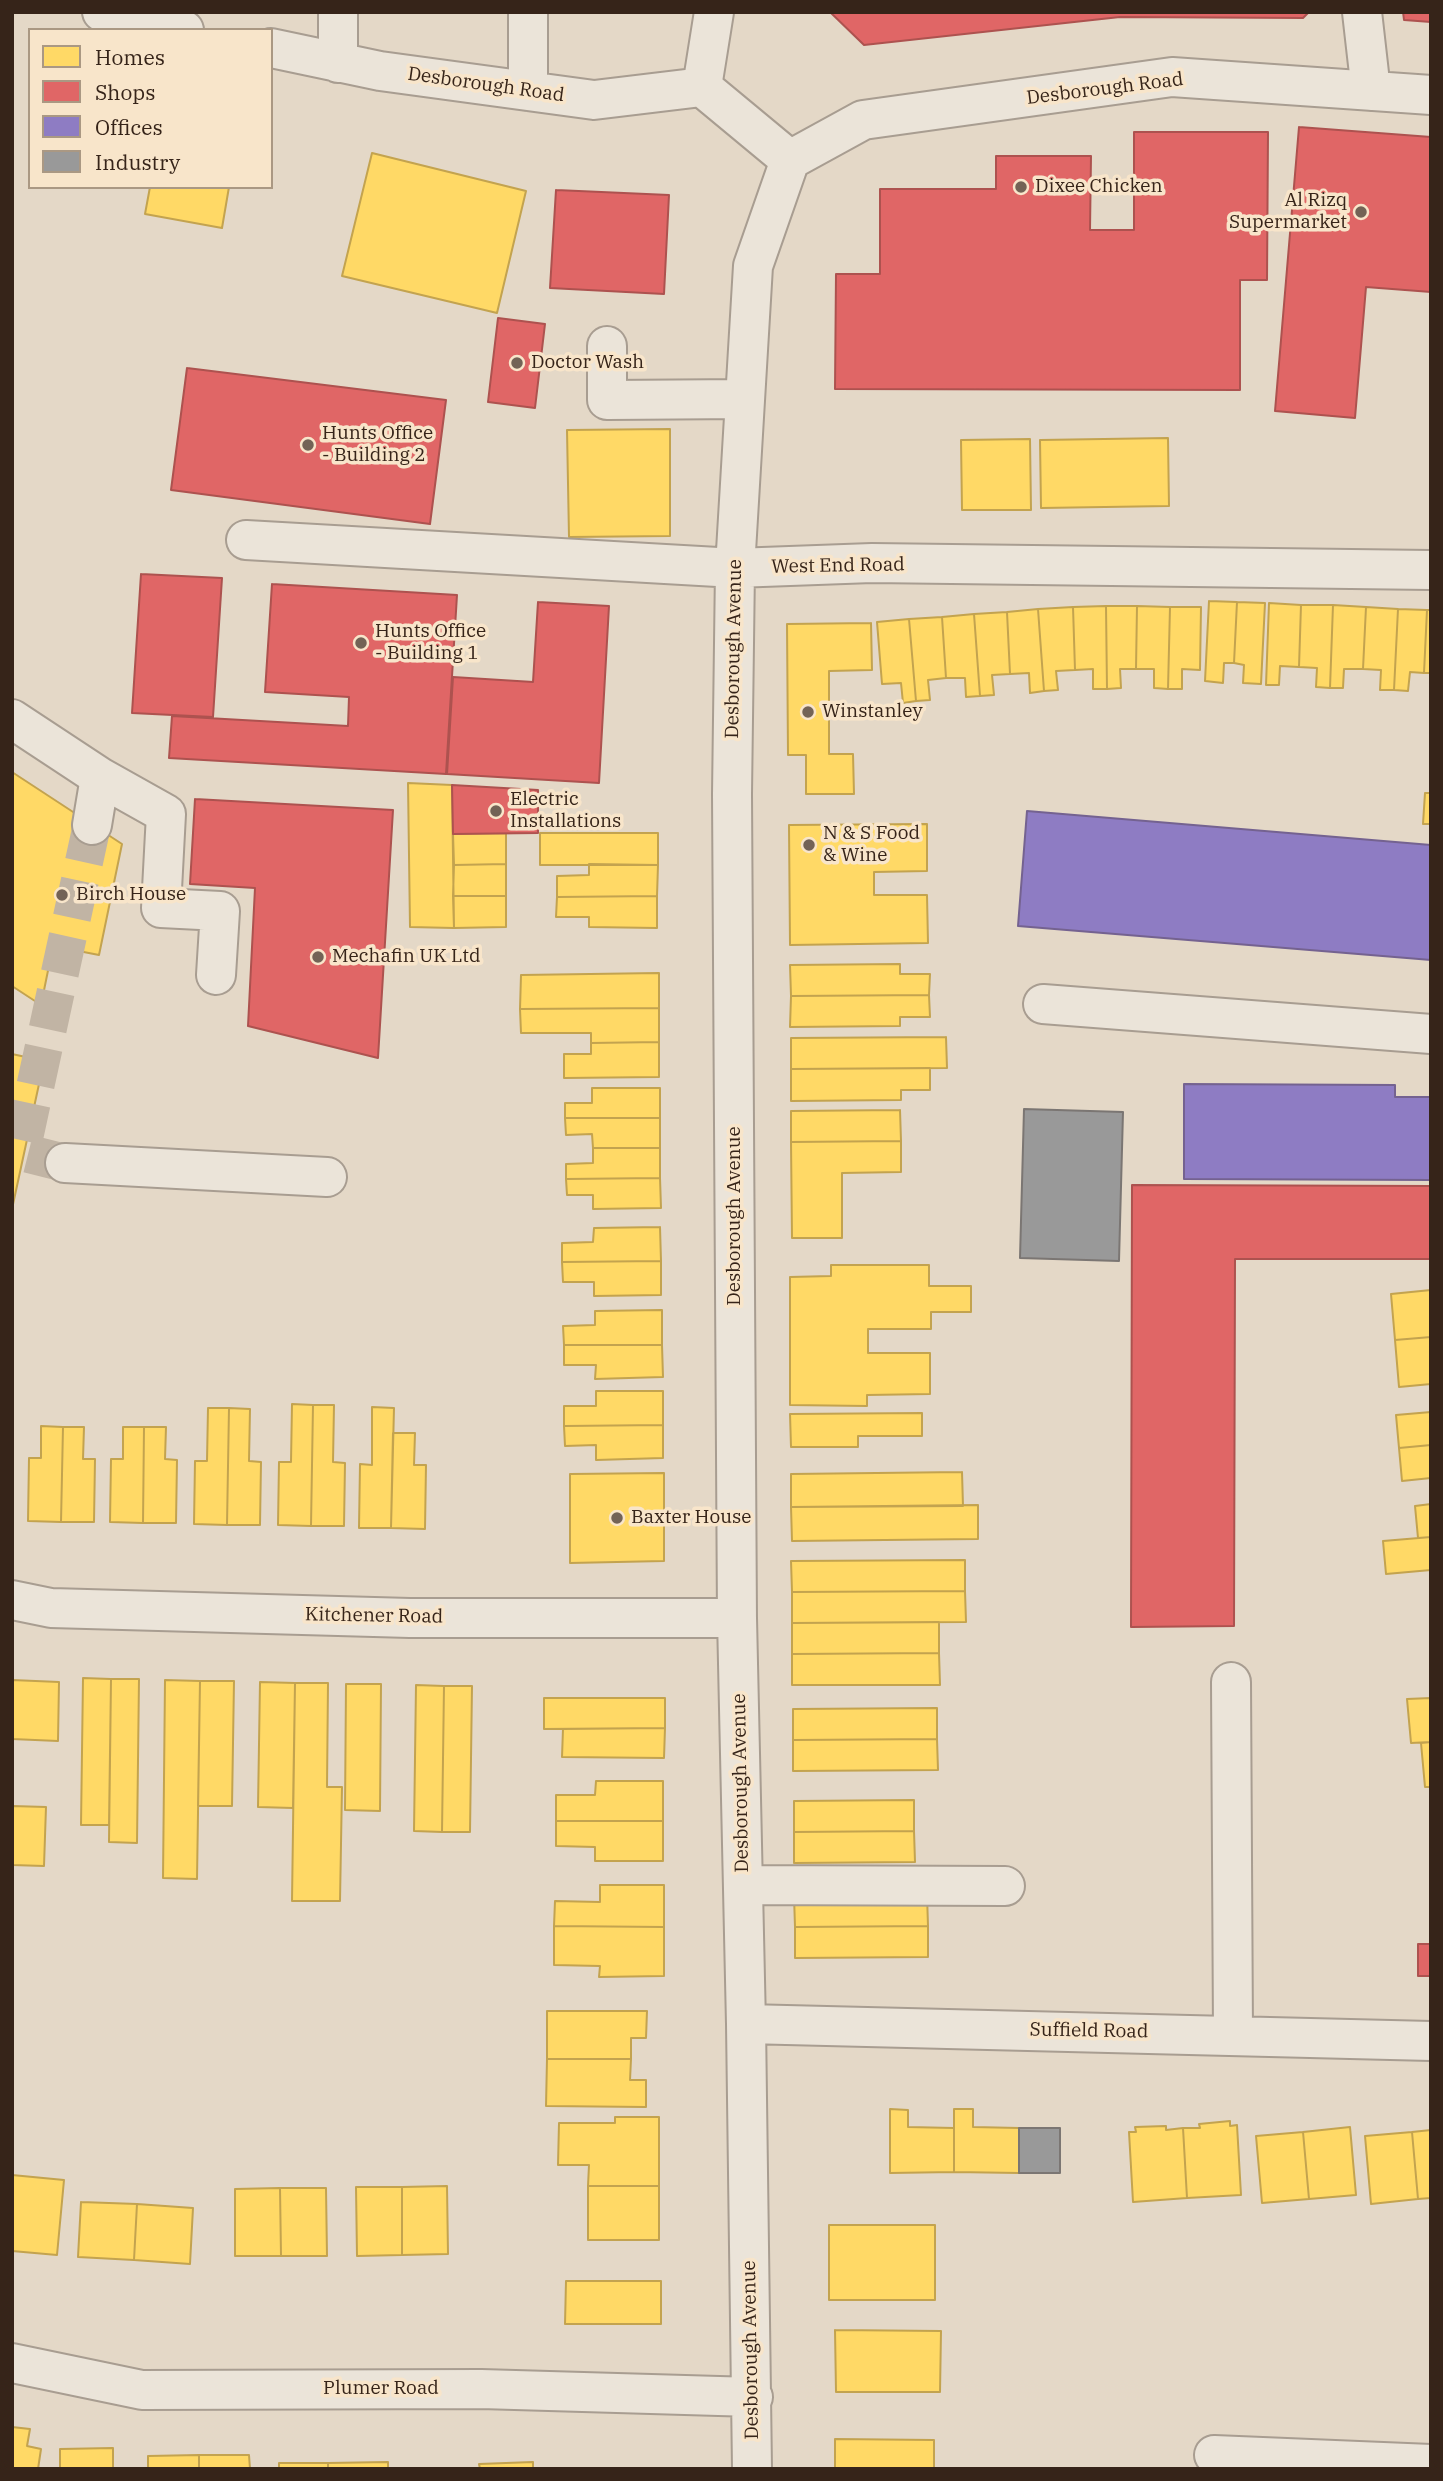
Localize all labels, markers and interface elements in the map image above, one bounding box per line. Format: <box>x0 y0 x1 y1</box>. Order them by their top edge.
legend <box>28 28 273 189</box>
text: Homes <box>95 43 165 71</box>
street label: Desborough Road <box>406 63 566 107</box>
street label: Desborough Road <box>1025 68 1185 110</box>
text: Shops <box>95 78 155 106</box>
text: Offices <box>95 113 163 141</box>
text: Industry <box>95 148 180 176</box>
place label: Dixee Chicken <box>1035 176 1163 198</box>
marker: Dixee Chicken <box>1013 179 1029 195</box>
place label: Al Rizq Supermarket <box>1229 190 1347 234</box>
marker: Al Rizq Supermarket <box>1353 204 1369 220</box>
place label: Doctor Wash <box>531 352 644 374</box>
marker: Doctor Wash <box>509 355 525 371</box>
place label: Hunts Office - Building 2 <box>322 423 433 467</box>
marker: Hunts Office - Building 2 <box>300 437 316 453</box>
street label: West End Road <box>771 553 905 579</box>
street label: Desborough Avenue <box>721 559 747 739</box>
place label: Hunts Office - Building 1 <box>375 621 486 665</box>
marker: Hunts Office - Building 1 <box>353 635 369 651</box>
place label: Winstanley <box>822 701 923 723</box>
marker: Winstanley <box>800 704 816 720</box>
place label: Electric Installations <box>510 789 621 833</box>
marker: Electric Installations <box>488 803 504 819</box>
place label: N & S Food & Wine <box>823 823 920 867</box>
marker: N & S Food & Wine <box>801 837 817 853</box>
place label: Birch House <box>76 884 186 906</box>
marker: Birch House <box>54 887 70 903</box>
place label: Mechafin UK Ltd <box>332 946 480 968</box>
marker: Mechafin UK Ltd <box>310 949 326 965</box>
street label: Desborough Avenue <box>724 1126 746 1306</box>
place label: Baxter House <box>631 1507 751 1529</box>
marker: Baxter House <box>609 1510 625 1526</box>
street label: Kitchener Road <box>305 1603 443 1629</box>
street label: Desborough Avenue <box>728 1693 754 1873</box>
street label: Suffield Road <box>1030 2019 1148 2043</box>
street label: Desborough Avenue <box>738 2260 764 2440</box>
street label: Plumer Road <box>323 2378 439 2400</box>

